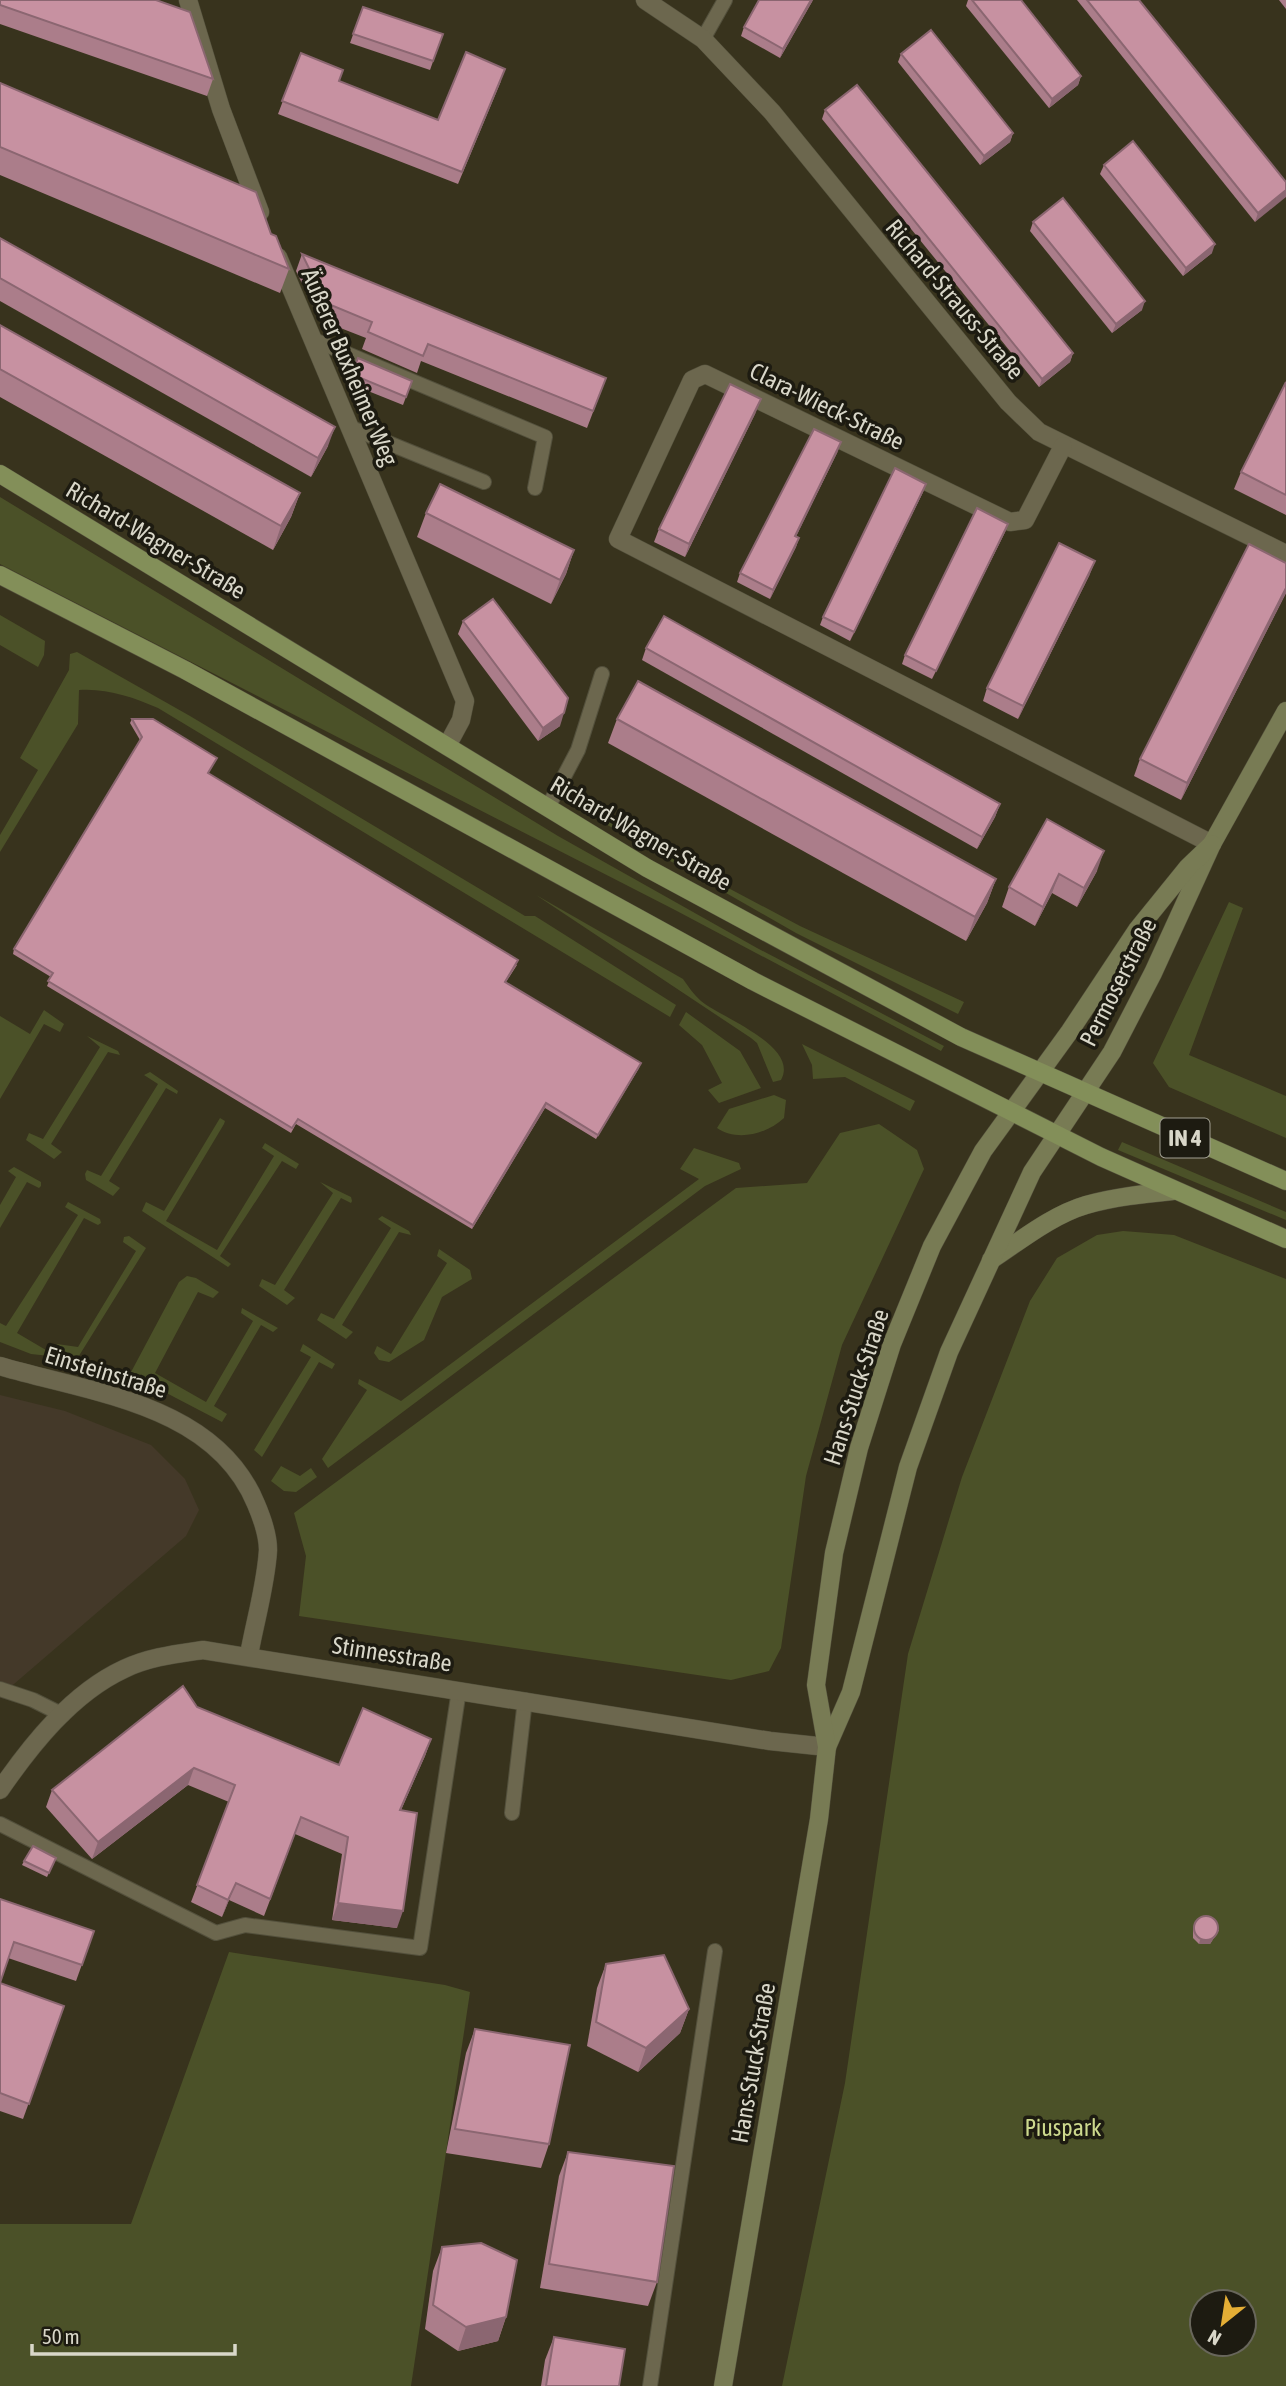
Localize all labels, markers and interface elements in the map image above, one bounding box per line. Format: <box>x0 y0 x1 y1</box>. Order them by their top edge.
street label: Richard-Strauss-Straße <box>880 214 1030 384</box>
street label: Äußerer Buxheimer Weg <box>296 265 404 470</box>
street label: Clara-Wieck-Straße <box>746 357 908 455</box>
street label: Richard-Wagner-Straße <box>61 476 251 604</box>
street label: Richard-Wagner-Straße <box>546 770 736 896</box>
street label: Permoserstraße <box>1074 914 1162 1050</box>
road number: IN 4 <box>1160 1119 1210 1158</box>
street label: Hans-Stuck-Straße <box>818 1306 894 1468</box>
street label: Einsteinstraße <box>42 1341 170 1403</box>
street label: Stinnesstraße <box>330 1631 454 1677</box>
street label: Hans-Stuck-Straße <box>726 1981 780 2145</box>
park label: Piuspark <box>1024 2114 1102 2141</box>
north arrow <box>1188 2288 1258 2358</box>
scale bar <box>32 2312 234 2356</box>
text: 50 m <box>42 2324 80 2348</box>
text: N <box>1204 2325 1225 2350</box>

